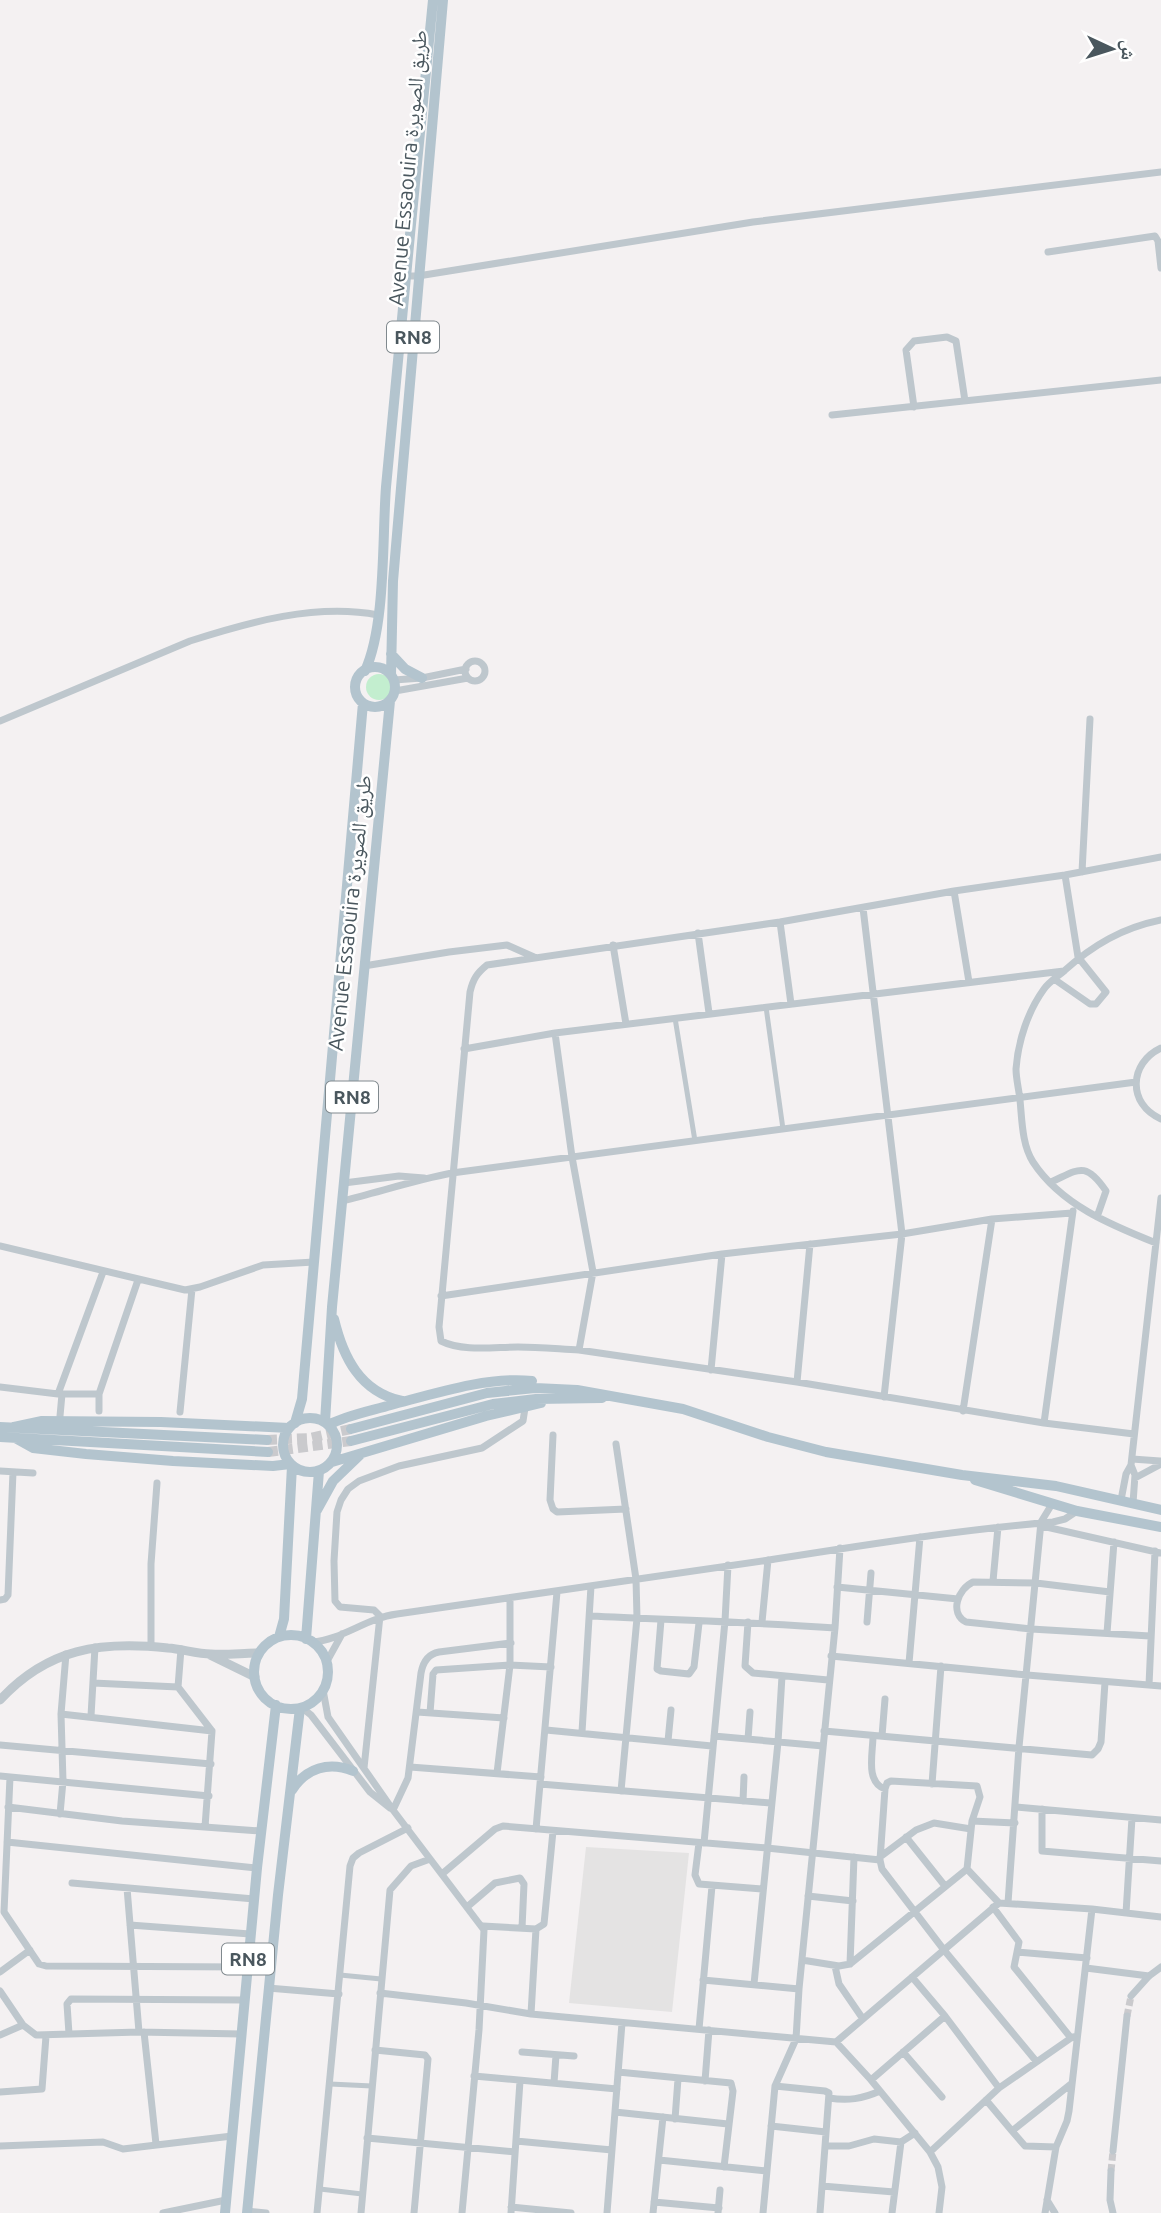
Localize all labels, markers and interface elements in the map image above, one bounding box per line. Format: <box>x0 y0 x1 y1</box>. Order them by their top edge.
north arrow <box>1077 14 1147 84</box>
street label: Avenue Essaouira طريق الصويرة <box>383 29 433 307</box>
text: ش <box>1116 39 1141 61</box>
road number: RN8 <box>387 322 439 352</box>
street label: Avenue Essaouira طريق الصويرة <box>323 774 377 1052</box>
road number: RN8 <box>326 1082 378 1112</box>
road number: RN8 <box>222 1943 274 1974</box>

